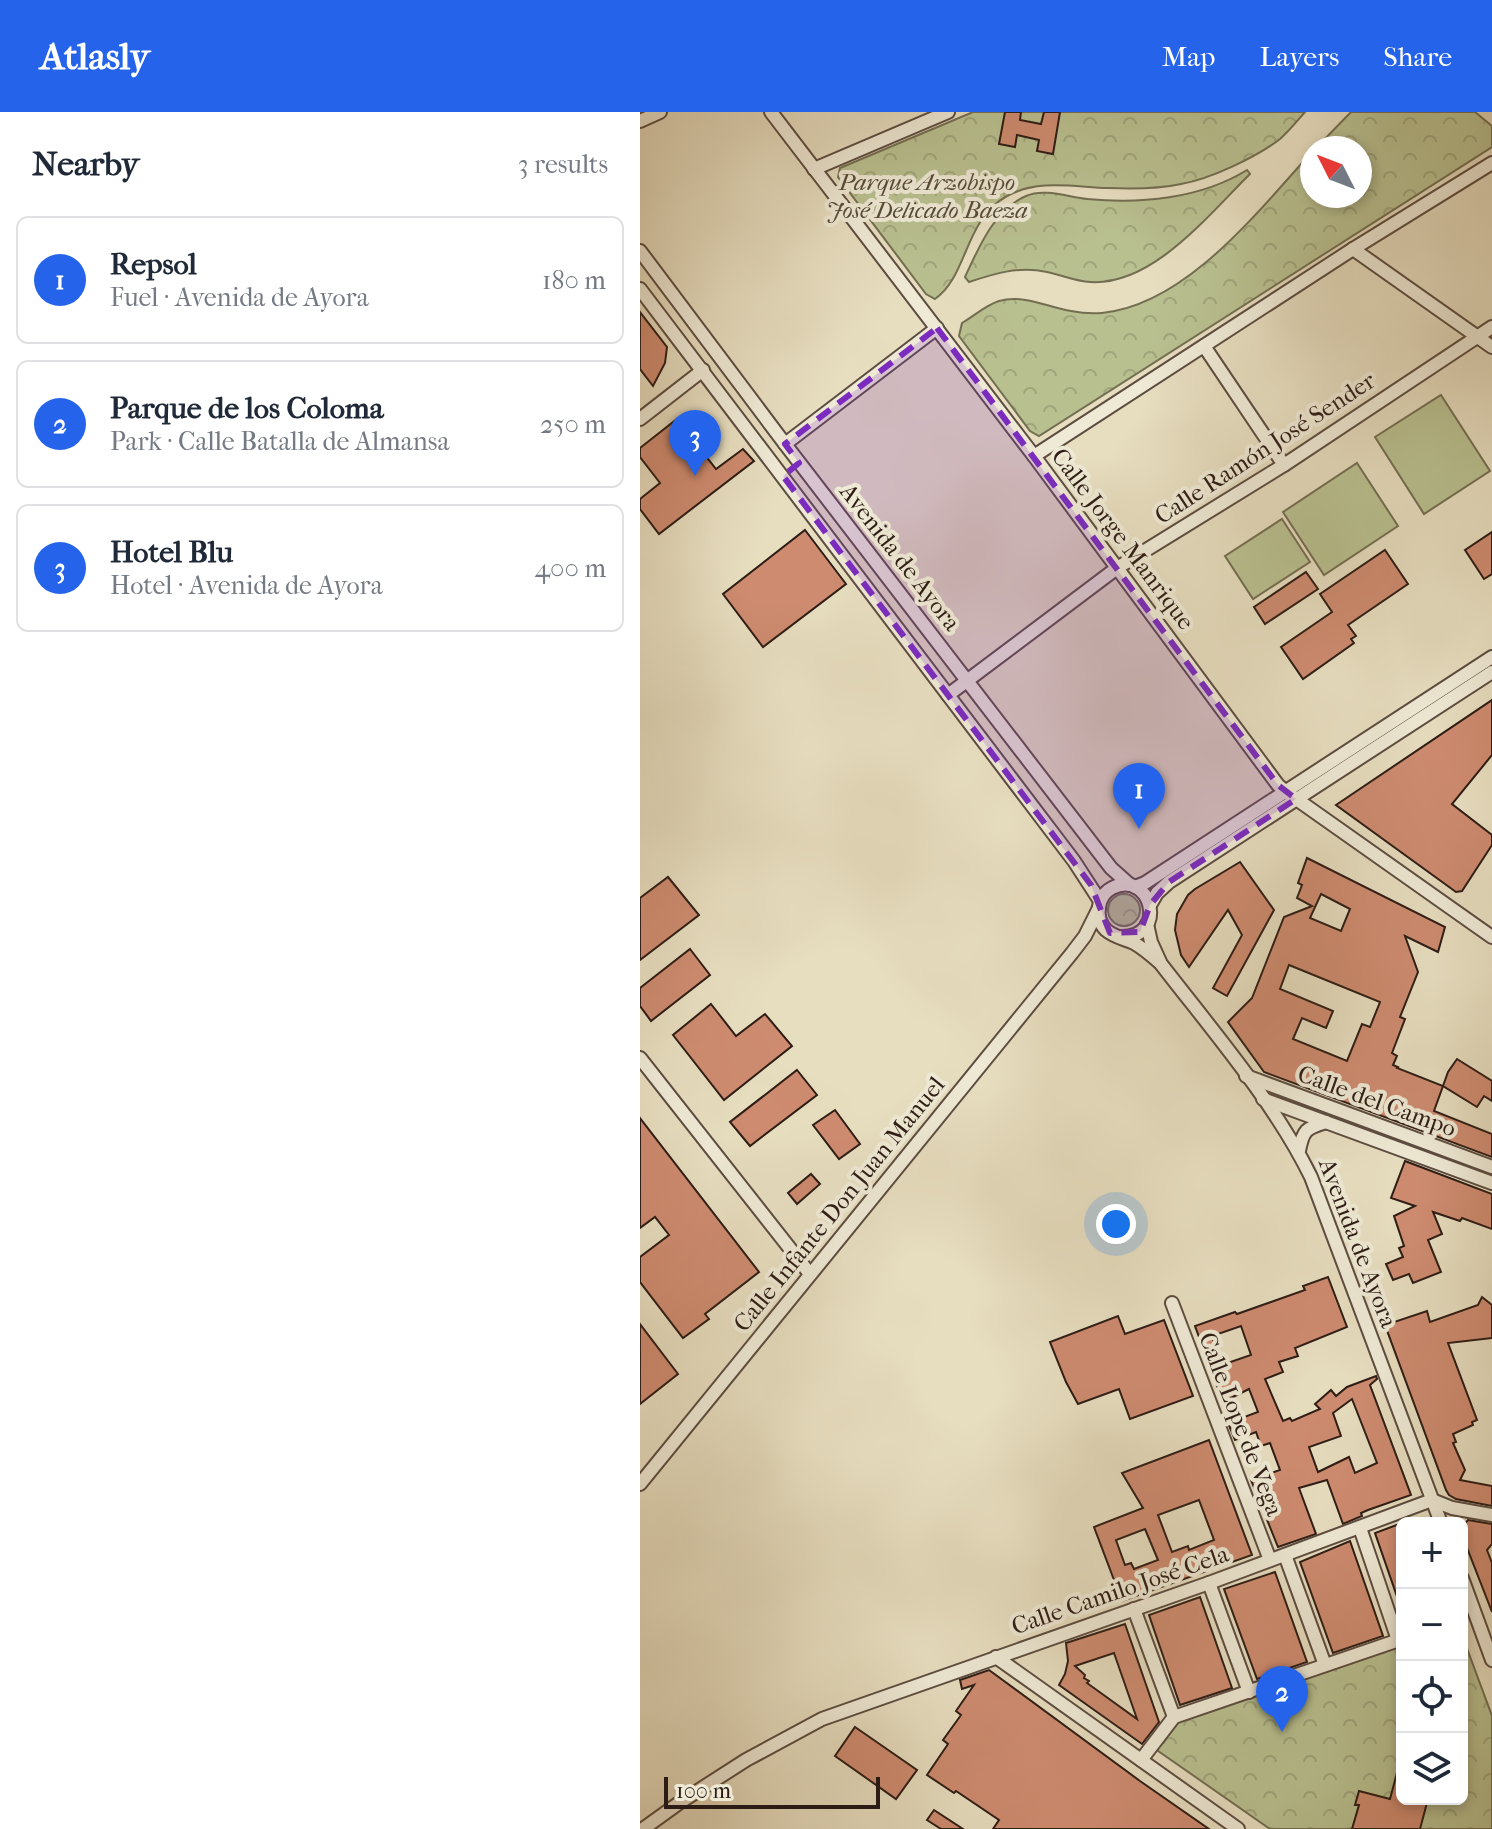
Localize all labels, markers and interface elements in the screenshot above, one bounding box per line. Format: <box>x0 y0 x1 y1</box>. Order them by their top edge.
text: Atlasly <box>40 34 150 79</box>
text: Map <box>1162 40 1215 73</box>
text: Layers <box>1259 40 1339 73</box>
text: Share <box>1383 40 1452 73</box>
north arrow <box>1300 136 1372 208</box>
text: Nearby <box>32 144 139 184</box>
text: 3 results <box>518 149 608 180</box>
park label: Parque Arzobispo José Delicado Baeza <box>826 168 1028 224</box>
text: Repsol <box>110 247 197 282</box>
text: 1 <box>55 265 65 296</box>
text: 180 m <box>542 265 606 296</box>
text: Fuel · Avenida de Ayora <box>110 282 369 313</box>
street label: Calle Ramón José Sender <box>1150 366 1381 530</box>
text: Parque de los Coloma <box>110 391 384 426</box>
text: 2 <box>53 409 67 440</box>
text: 250 m <box>540 409 606 440</box>
pin: 3 <box>669 410 721 476</box>
text: Park · Calle Batalla de Almansa <box>110 426 449 457</box>
street label: Calle Jorge Manrique <box>1046 443 1200 635</box>
street label: Avenida de Ayora <box>833 477 967 637</box>
text: Hotel Blu <box>110 535 233 570</box>
text: 3 <box>55 553 65 584</box>
text: 400 m <box>535 553 606 584</box>
text: Hotel · Avenida de Ayora <box>110 570 383 601</box>
pin: 1 <box>1113 763 1165 829</box>
street label: Calle del Campo <box>1294 1059 1460 1143</box>
street label: Calle Infante Don Juan Manuel <box>728 1071 951 1337</box>
street label: Avenida de Ayora <box>1313 1154 1403 1332</box>
your location <box>1096 1204 1136 1244</box>
street label: Calle Lope de Vega <box>1193 1328 1289 1521</box>
map controls <box>1396 1517 1468 1805</box>
button: + <box>1396 1517 1468 1589</box>
street label: Calle Camilo José Cela <box>1008 1539 1233 1640</box>
button: − <box>1396 1589 1468 1661</box>
button: locate <box>1396 1661 1468 1733</box>
pin: 2 <box>1256 1666 1308 1732</box>
button: layers <box>1396 1733 1468 1805</box>
scale bar <box>664 1773 880 1809</box>
text: 100 m <box>676 1778 731 1804</box>

